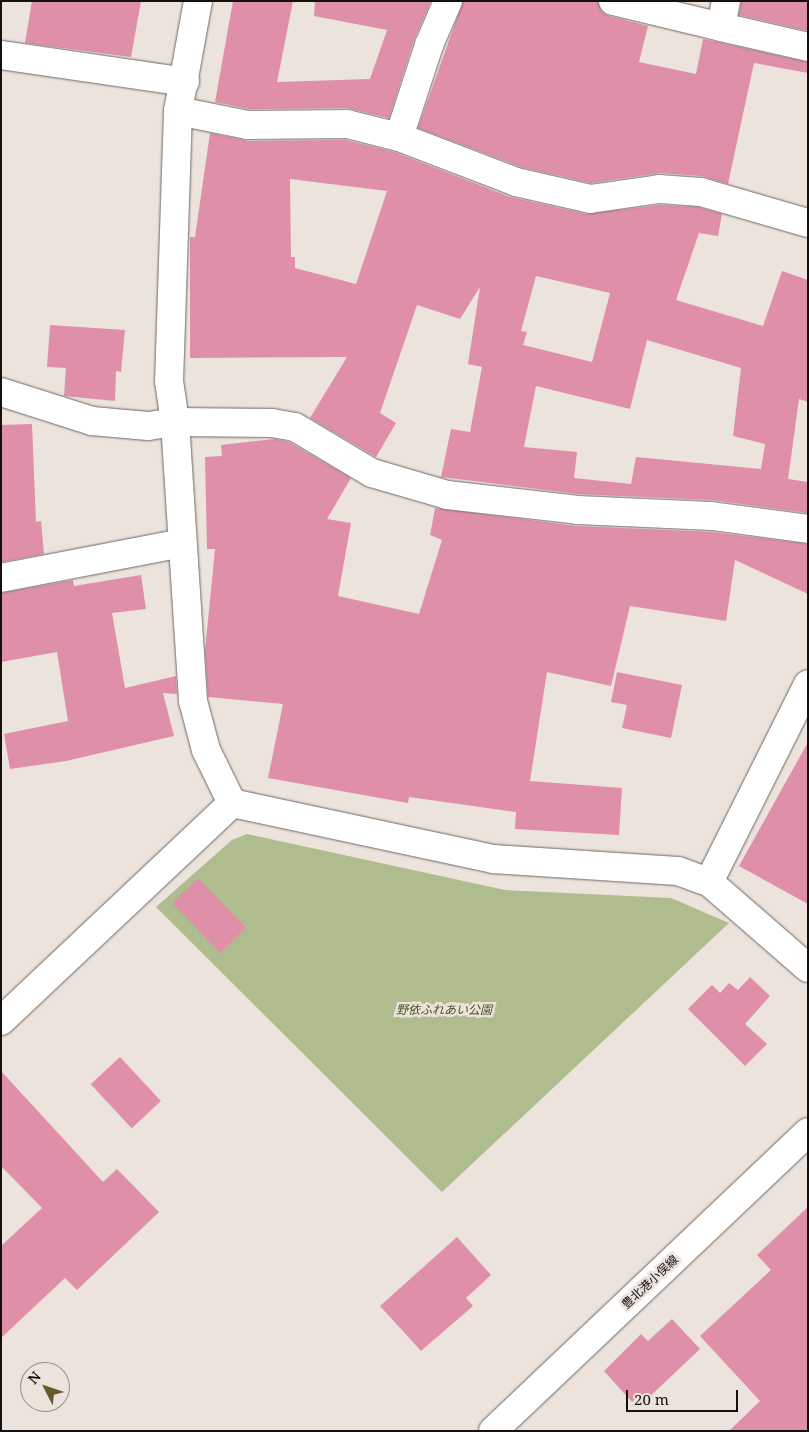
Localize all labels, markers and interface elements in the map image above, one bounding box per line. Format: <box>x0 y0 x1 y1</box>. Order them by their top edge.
park label: 野依ふれあい公園 <box>396 1003 492 1017</box>
street label: 豊北港小俣線 <box>619 1252 681 1312</box>
north arrow <box>20 1362 70 1412</box>
text: N <box>23 1367 45 1388</box>
scale bar <box>629 1380 742 1412</box>
text: 20 m <box>634 1389 669 1409</box>

